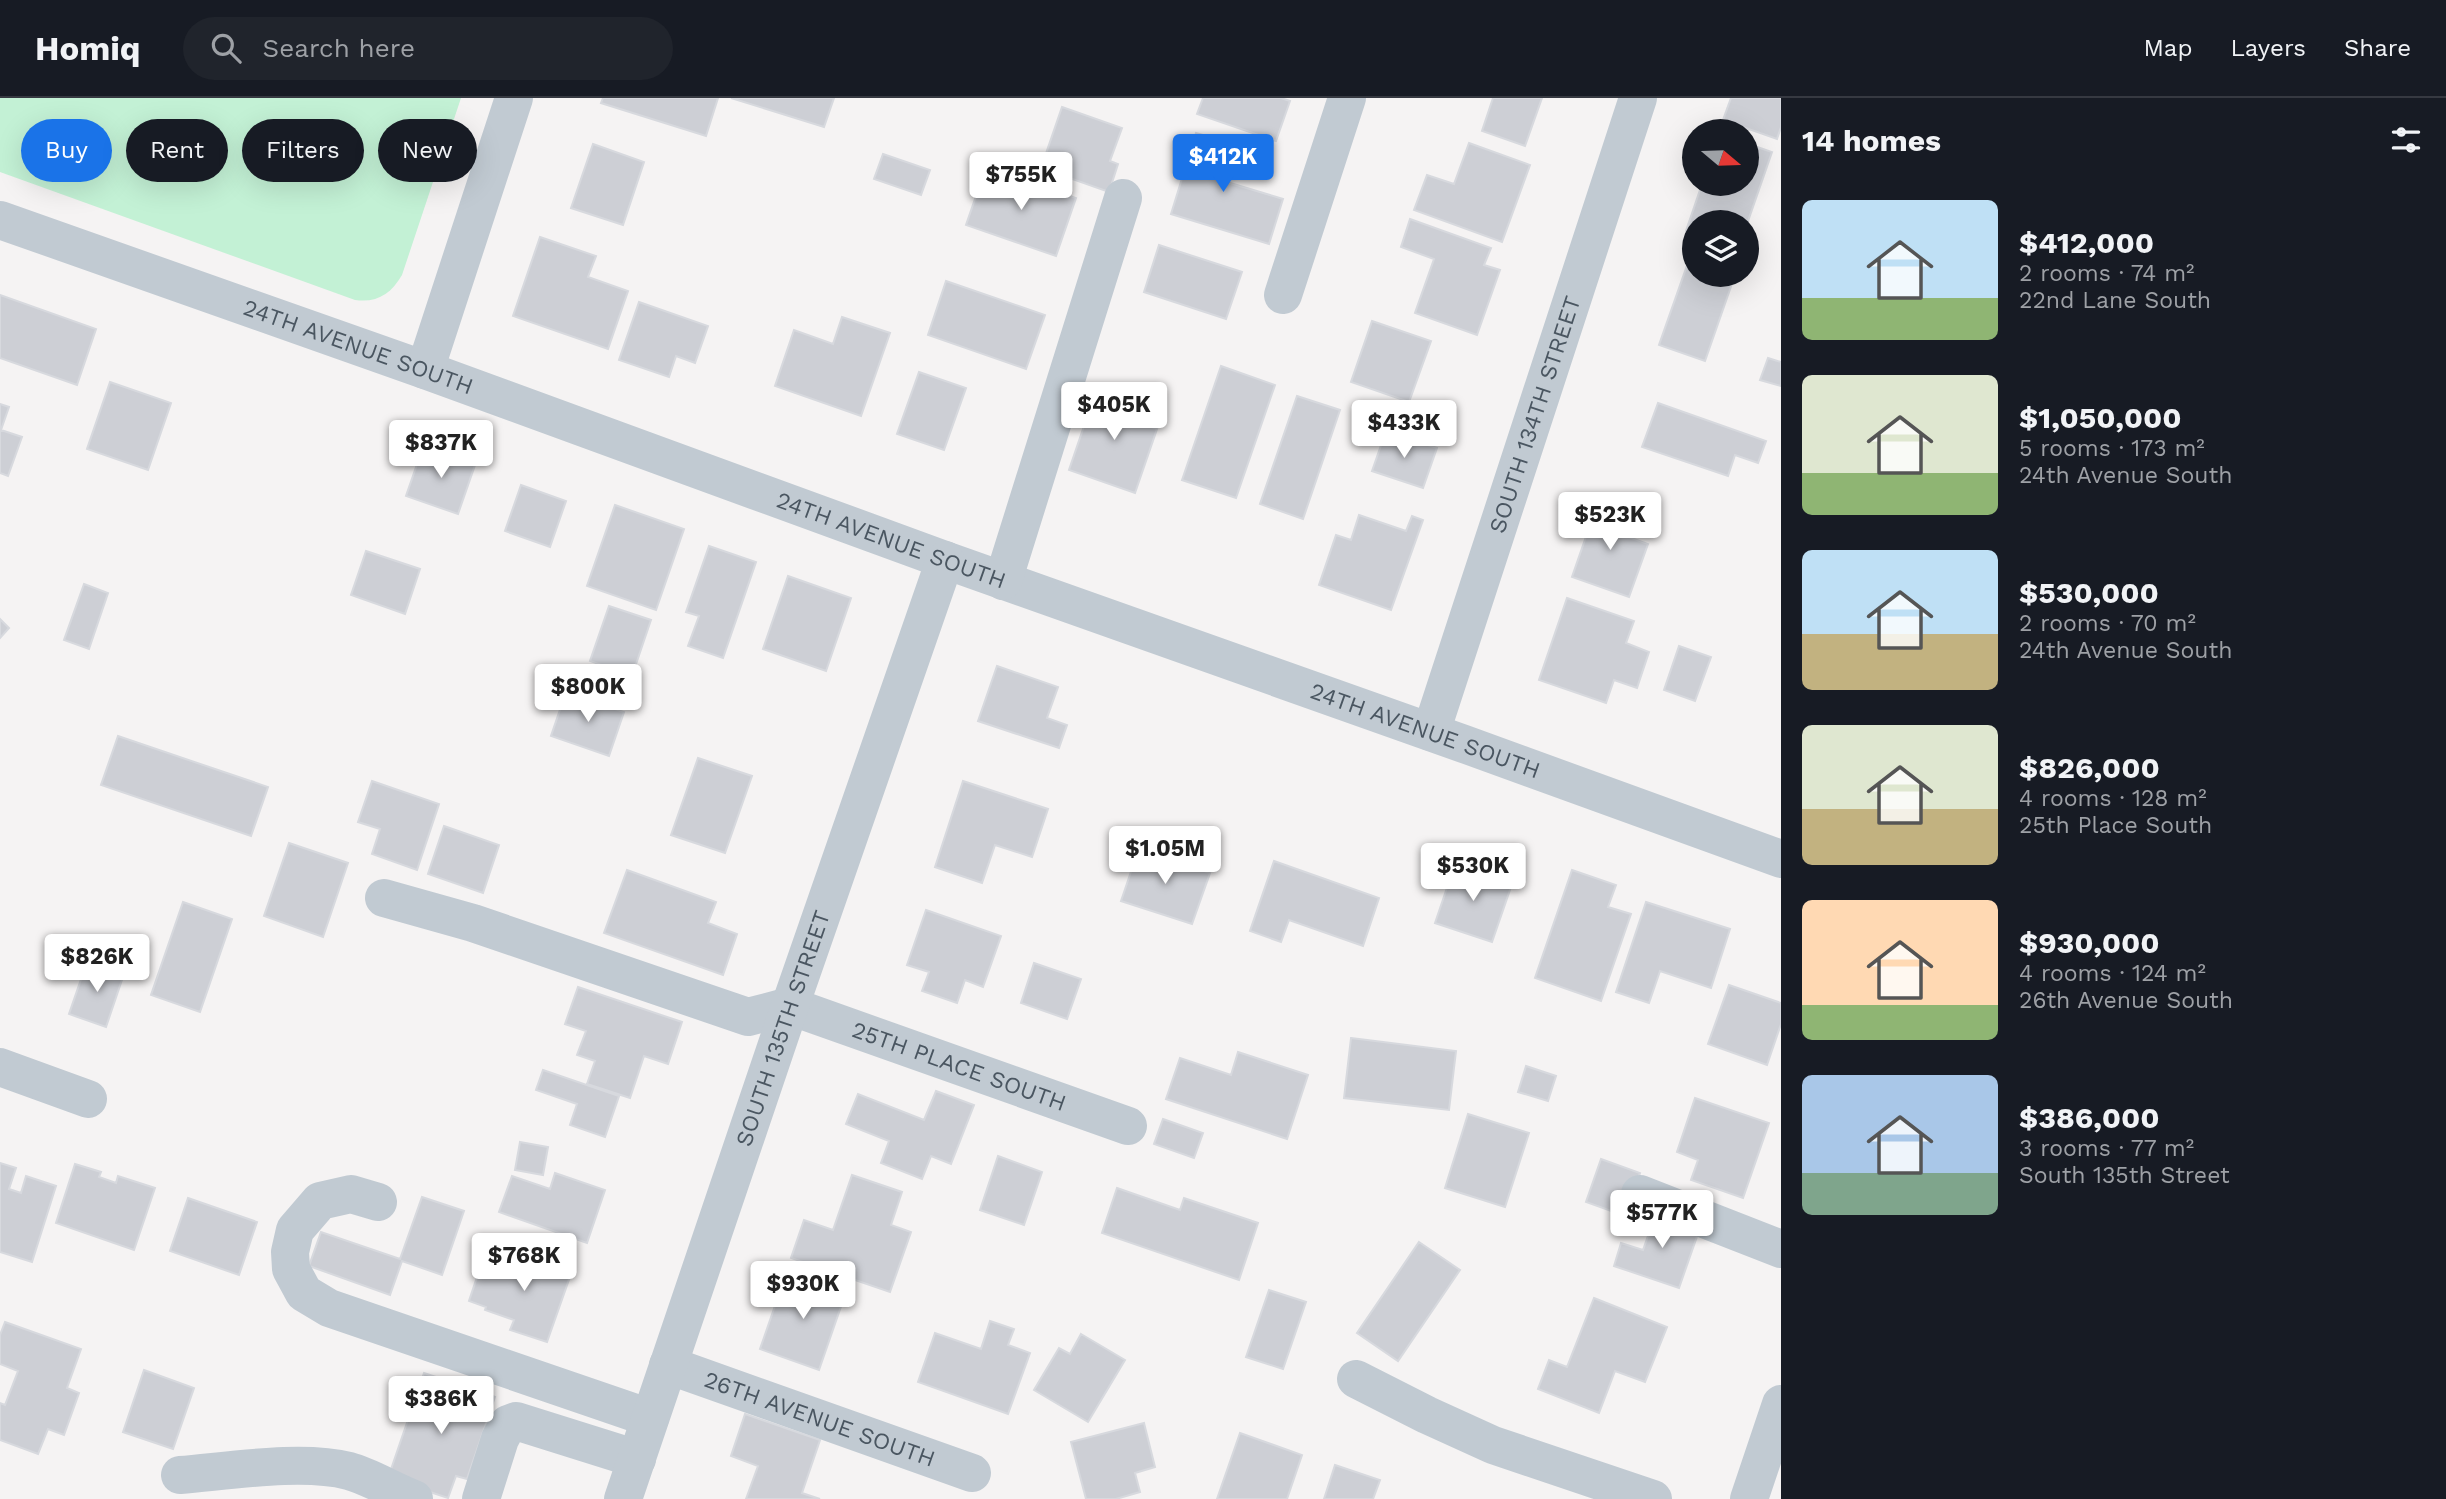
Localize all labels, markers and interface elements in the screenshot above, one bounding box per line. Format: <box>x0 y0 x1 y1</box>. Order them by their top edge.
search box <box>183 17 673 80</box>
text: Homiq <box>35 29 141 68</box>
icon: search <box>207 29 245 67</box>
text: Search here <box>263 33 415 63</box>
text: Map <box>2144 34 2192 62</box>
text: Layers <box>2230 34 2306 62</box>
text: Share <box>2344 34 2411 62</box>
chip: Buy <box>21 119 112 182</box>
chip: Rent <box>126 119 228 182</box>
chip: Filters <box>242 119 364 182</box>
chip: New <box>378 119 477 182</box>
north arrow <box>1682 119 1759 196</box>
map controls <box>1682 119 1759 287</box>
icon: filters <box>2387 121 2425 159</box>
text: 14 homes <box>1802 123 1941 158</box>
pin: $412K <box>1174 134 1272 194</box>
text: $412K <box>1189 143 1257 170</box>
pin: $755K <box>972 152 1070 212</box>
text: $755K <box>985 161 1057 188</box>
button: layers <box>1682 210 1759 287</box>
text: $412,000 <box>2019 225 2154 260</box>
icon: home <box>1858 228 1942 312</box>
text: 2 rooms · 74 m² <box>2019 260 2194 287</box>
text: 22nd Lane South <box>2019 287 2211 314</box>
street label: 24TH AVENUE SOUTH <box>240 293 477 400</box>
street label: SOUTH 134TH STREET <box>1483 293 1586 536</box>
pin: $405K <box>1065 382 1163 442</box>
text: $405K <box>1077 391 1151 418</box>
pin: $433K <box>1355 400 1453 460</box>
text: $1,050,000 <box>2019 400 2182 435</box>
icon: home <box>1858 403 1942 487</box>
text: $433K <box>1368 409 1440 436</box>
pin: $837K <box>392 420 490 480</box>
text: $837K <box>405 429 477 456</box>
text: 5 rooms · 173 m² <box>2019 435 2205 462</box>
text: 24th Avenue South <box>2019 462 2232 489</box>
street label: 24TH AVENUE SOUTH <box>773 486 1010 594</box>
pin: $523K <box>1561 492 1659 552</box>
text: $523K <box>1574 501 1646 528</box>
text: $530,000 <box>2019 575 2159 610</box>
icon: home <box>1858 578 1942 662</box>
text: 2 rooms · 70 m² <box>2019 610 2196 637</box>
text: 24th Avenue South <box>2019 637 2232 664</box>
pin: $800K <box>539 664 637 724</box>
text: $800K <box>551 673 625 700</box>
street label: 24TH AVENUE SOUTH <box>1307 677 1544 784</box>
text: $826,000 <box>2019 750 2160 785</box>
icon: home <box>1858 753 1942 837</box>
text: 4 rooms · 128 m² <box>2019 785 2207 812</box>
text: 25th Place South <box>2019 812 2212 839</box>
pin: $1.05M <box>1108 826 1222 886</box>
text: $1.05M <box>1125 835 1205 862</box>
pin: $530K <box>1424 844 1522 903</box>
text: $530K <box>1437 852 1509 879</box>
street label: SOUTH 135TH STREET <box>730 907 836 1150</box>
text: $930,000 <box>2019 925 2160 960</box>
icon: home <box>1858 928 1942 1012</box>
pin: $826K <box>48 934 146 994</box>
text: $826K <box>61 943 133 970</box>
text: 4 rooms · 124 m² <box>2019 960 2206 987</box>
text: 26th Avenue South <box>2019 987 2233 1014</box>
street label: 25TH PLACE SOUTH <box>848 1016 1070 1116</box>
text: $386,000 <box>2019 1100 2160 1135</box>
icon: home <box>1858 1103 1942 1187</box>
text: 3 rooms · 77 m² <box>2019 1135 2194 1162</box>
text: South 135th Street <box>2019 1162 2230 1189</box>
pin: $577K <box>1613 1190 1711 1250</box>
text: $577K <box>1626 1199 1698 1226</box>
pin: $768K <box>475 1234 573 1293</box>
text: $768K <box>488 1242 560 1269</box>
pin: $930K <box>754 1262 852 1321</box>
text: $930K <box>766 1270 840 1297</box>
street label: 26TH AVENUE SOUTH <box>701 1365 939 1472</box>
pin: $386K <box>392 1376 490 1436</box>
text: $386K <box>405 1385 477 1412</box>

